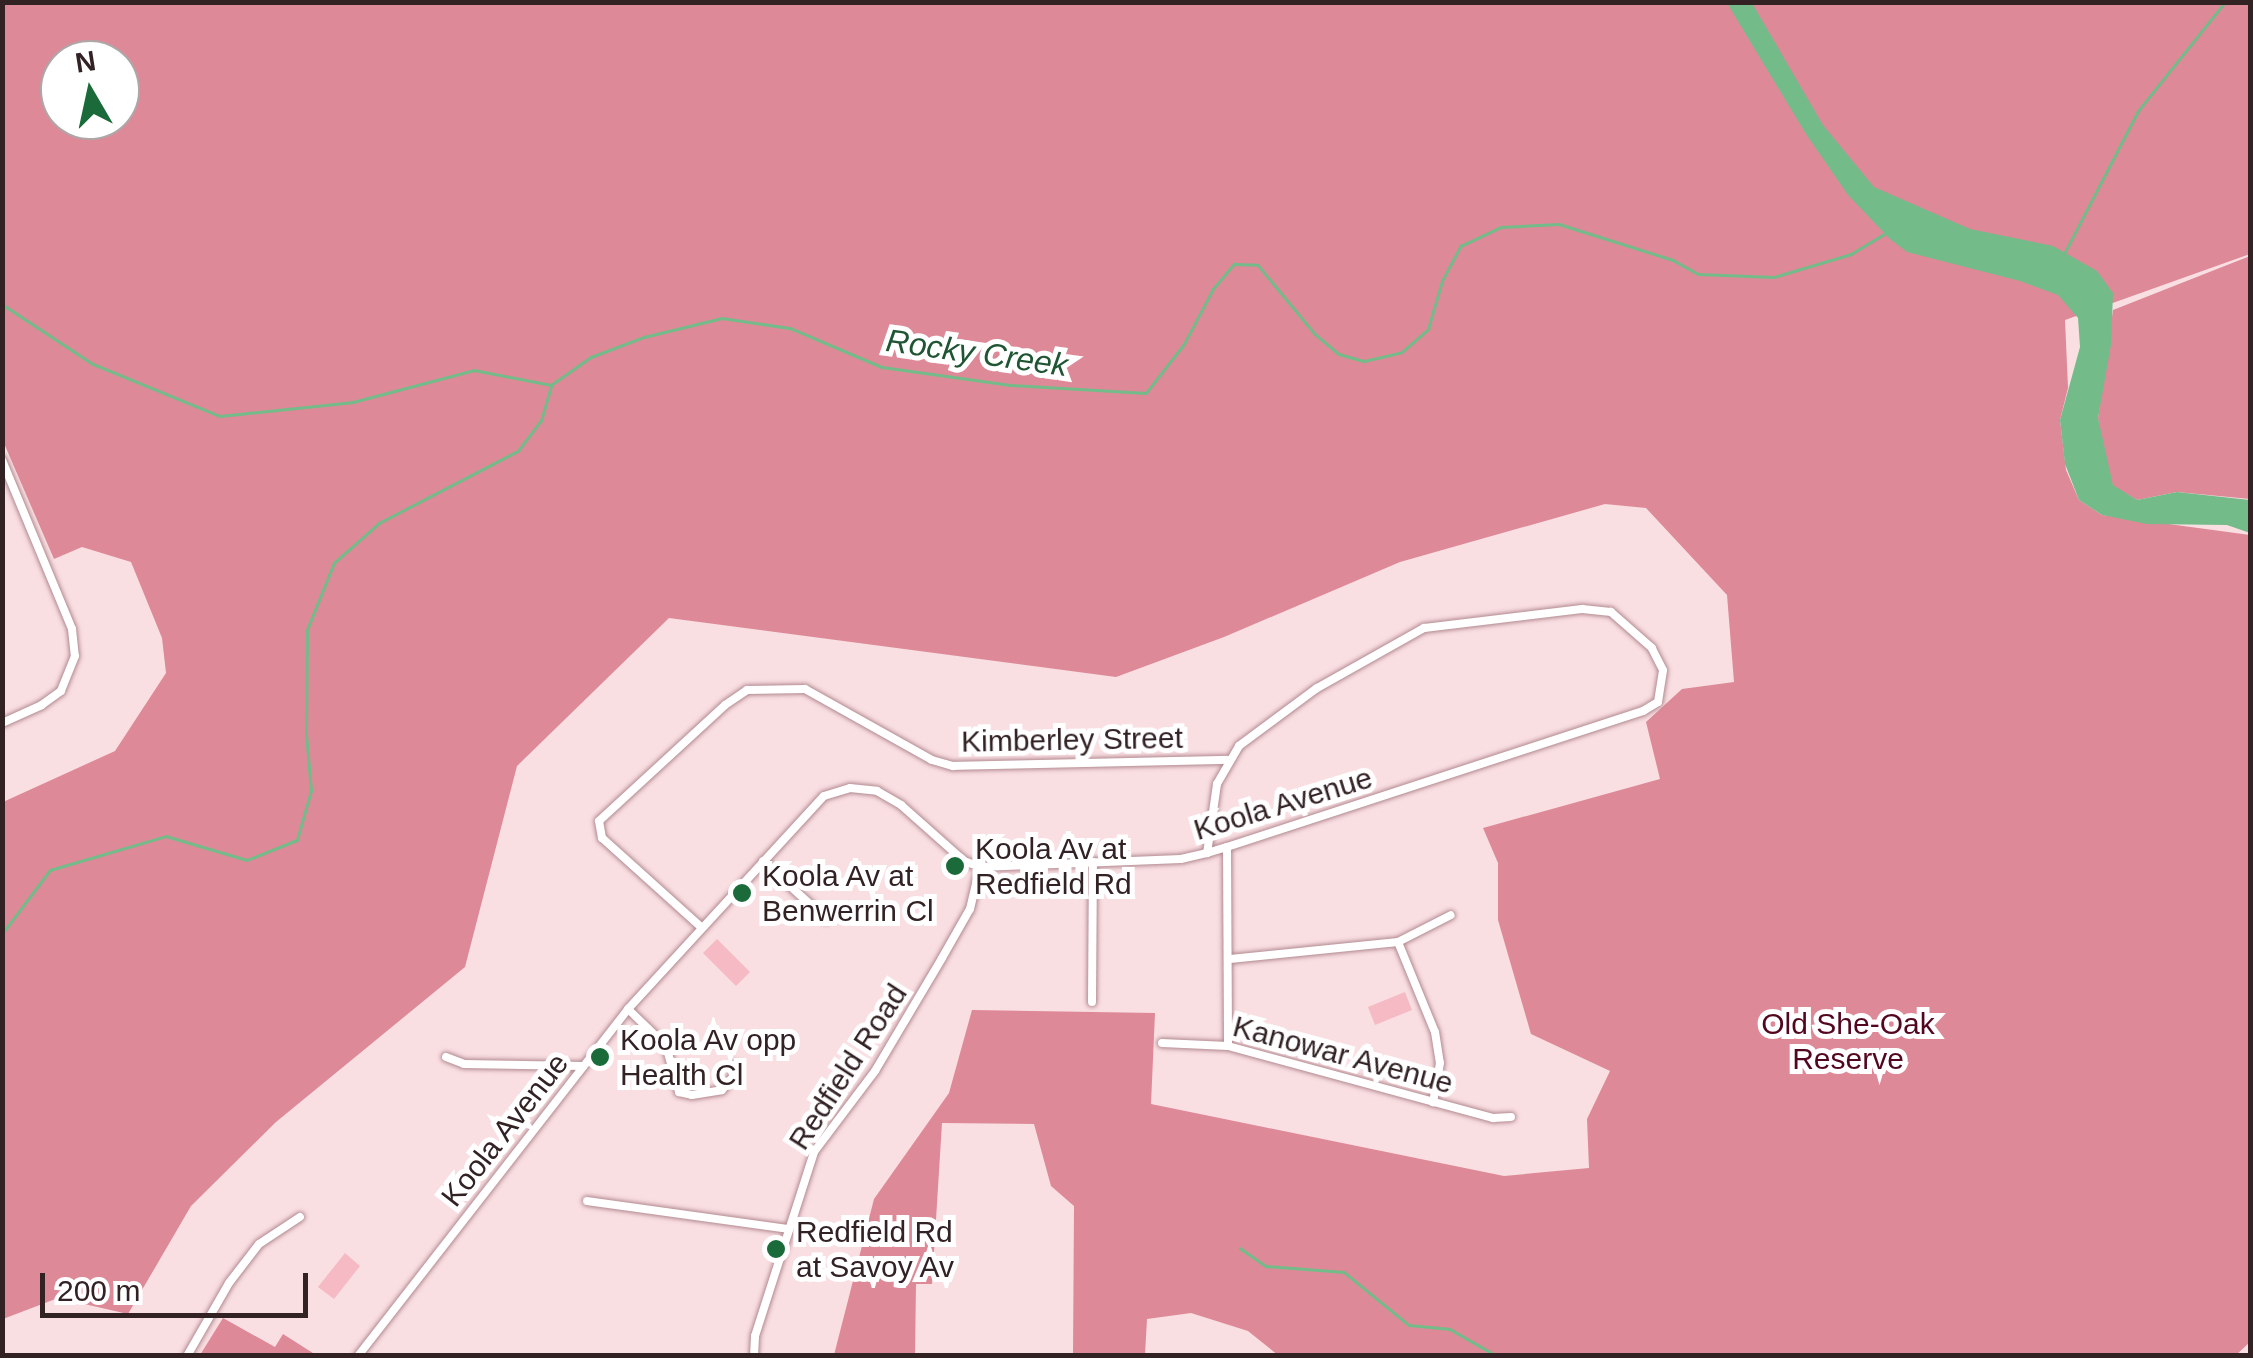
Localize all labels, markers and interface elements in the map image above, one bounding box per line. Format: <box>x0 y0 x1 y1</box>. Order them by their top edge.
north arrow <box>40 40 140 140</box>
text: N <box>73 45 98 79</box>
water label: Rocky Creek <box>884 321 1070 385</box>
street label: Kimberley Street <box>961 720 1183 760</box>
street label: Koola Avenue <box>1189 760 1377 848</box>
place label: Koola Av at Redfield Rd <box>975 831 1132 902</box>
marker: Koola Av at Redfield Rd <box>944 855 966 877</box>
place label: Koola Av at Benwerrin Cl <box>762 858 934 928</box>
marker: Koola Av at Benwerrin Cl <box>731 882 753 904</box>
street label: Redfield Road <box>781 977 915 1157</box>
park label: Old She-Oak Reserve <box>1761 1006 1935 1076</box>
street label: Kanowar Avenue <box>1228 1008 1458 1102</box>
place label: Koola Av opp Health Cl <box>620 1022 798 1092</box>
street label: Koola Avenue <box>433 1046 577 1214</box>
marker: Koola Av opp Health Cl <box>589 1046 611 1068</box>
place label: Redfield Rd at Savoy Av <box>796 1214 956 1284</box>
marker: Redfield Rd at Savoy Av <box>765 1238 787 1260</box>
scale bar <box>45 1253 312 1315</box>
text: 200 m <box>57 1274 140 1307</box>

